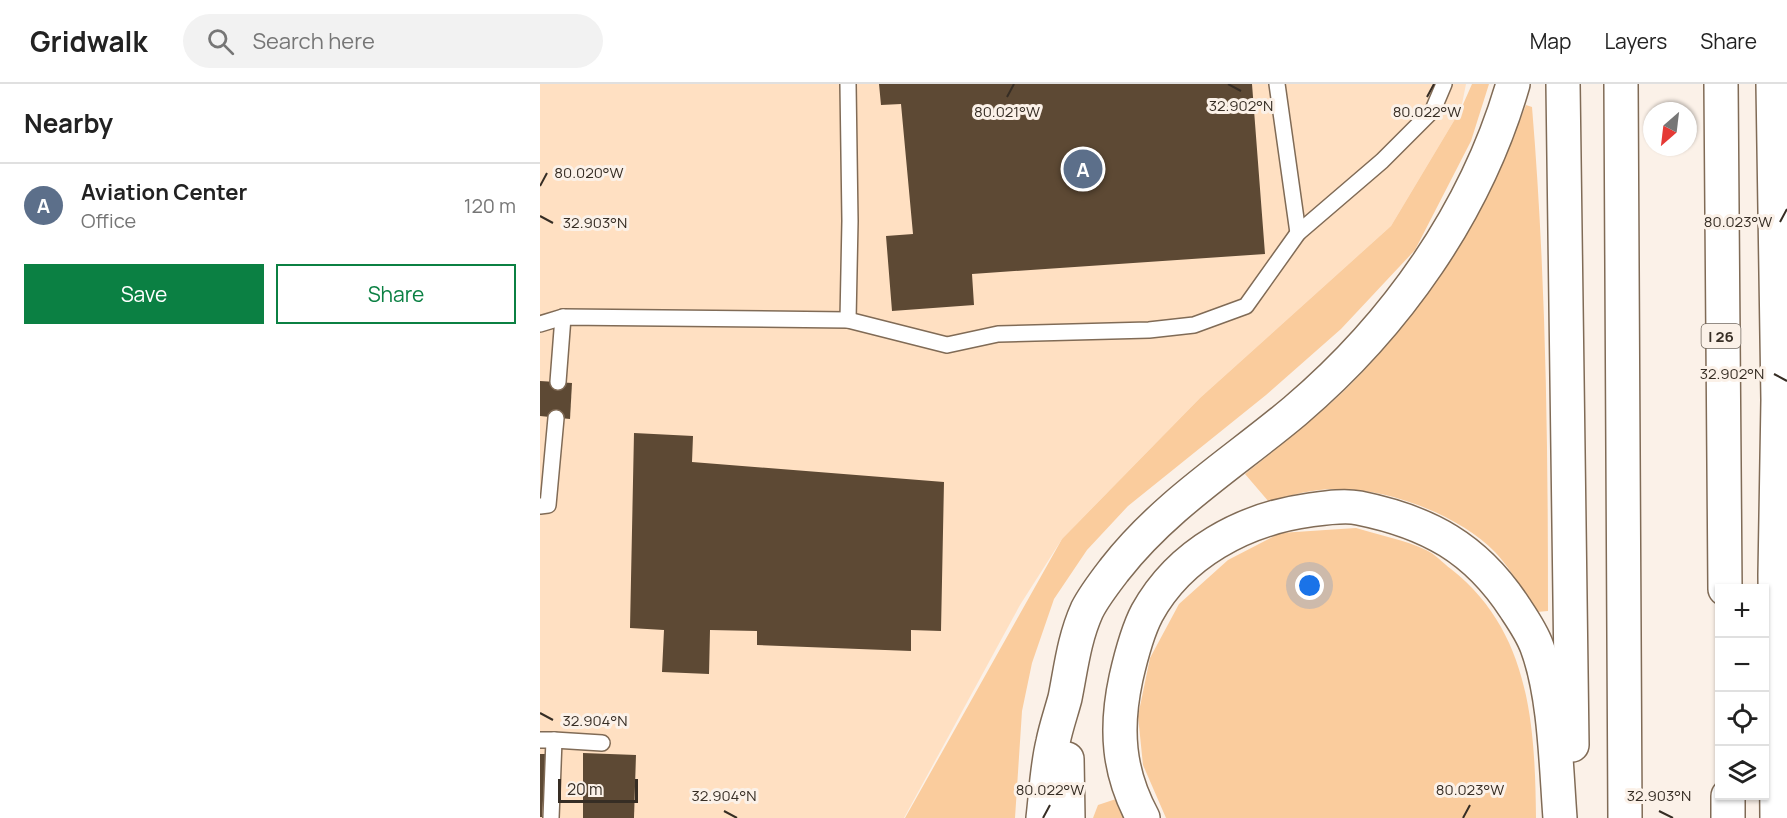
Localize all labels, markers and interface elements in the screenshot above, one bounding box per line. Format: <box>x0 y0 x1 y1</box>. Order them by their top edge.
search box <box>183 14 603 68</box>
text: Gridwalk <box>30 22 147 60</box>
icon: search <box>204 25 237 58</box>
text: Search here <box>252 26 375 56</box>
text: Map <box>1530 27 1571 55</box>
text: Layers <box>1604 27 1667 55</box>
text: Share <box>1700 27 1757 55</box>
text: 32.902°N <box>1209 95 1273 116</box>
text: 80.021°W <box>974 101 1040 122</box>
text: 80.022°W <box>1393 101 1461 122</box>
north arrow <box>1643 102 1697 156</box>
text: Nearby <box>24 105 113 141</box>
pin: A <box>1064 146 1102 191</box>
text: 80.020°W <box>554 162 624 183</box>
text: Aviation Center <box>81 177 247 207</box>
text: A <box>37 192 50 219</box>
text: 120 m <box>464 192 516 219</box>
text: Office <box>81 207 136 234</box>
text: 80.023°W <box>1704 211 1772 232</box>
text: 32.903°N <box>563 212 627 233</box>
button: Save <box>24 264 264 324</box>
button: Share <box>276 264 516 324</box>
road number: I 26 <box>1702 324 1740 348</box>
text: 32.902°N <box>1700 363 1764 384</box>
your location <box>1295 571 1324 600</box>
map controls <box>1715 584 1769 800</box>
button: + <box>1715 584 1769 638</box>
button: − <box>1715 638 1769 692</box>
button: locate <box>1715 692 1769 746</box>
text: 32.904°N <box>563 710 627 731</box>
button: layers <box>1715 746 1769 800</box>
scale bar <box>558 776 638 804</box>
text: 20 m <box>567 778 603 800</box>
text: 80.022°W <box>1016 779 1084 800</box>
text: 80.023°W <box>1436 779 1504 800</box>
text: 32.904°N <box>692 785 756 806</box>
text: 32.903°N <box>1627 785 1691 806</box>

